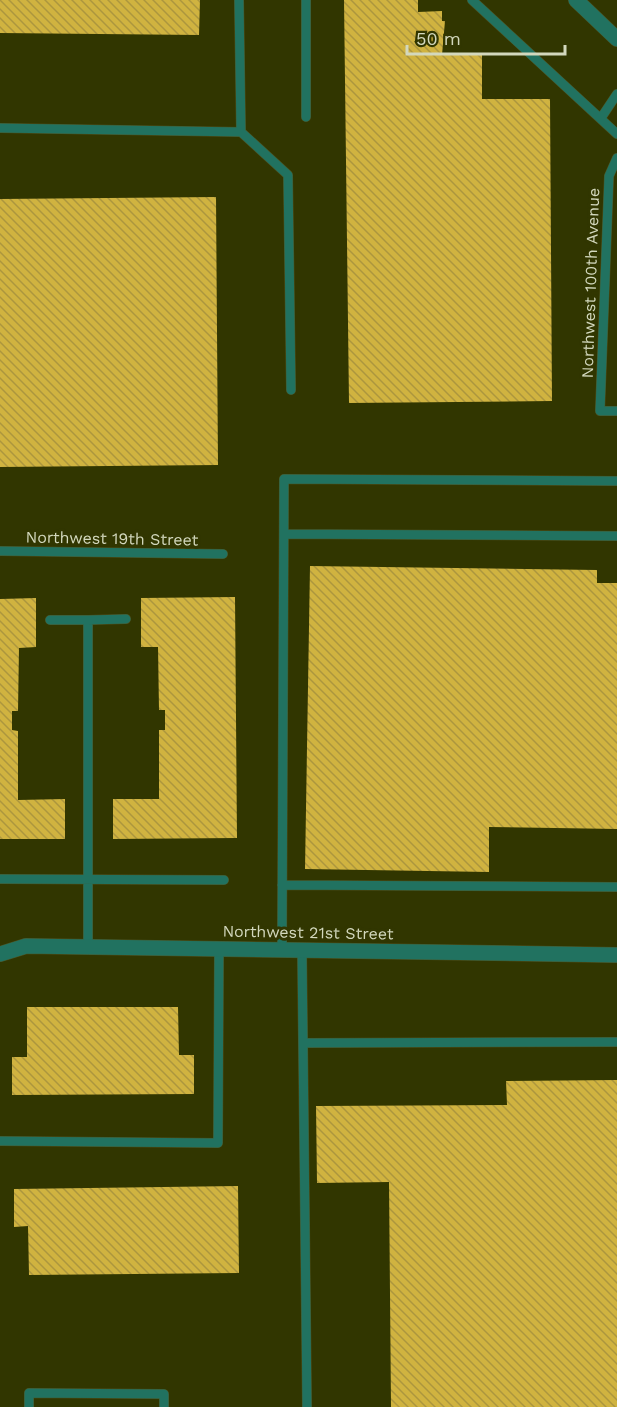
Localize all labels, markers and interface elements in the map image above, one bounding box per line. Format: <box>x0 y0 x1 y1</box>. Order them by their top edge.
scale bar <box>407 18 564 56</box>
text: 50 m <box>416 28 461 49</box>
street label: Northwest 100th Avenue <box>578 187 603 379</box>
street label: Northwest 19th Street <box>25 527 199 550</box>
street label: Northwest 21st Street <box>222 922 394 943</box>

